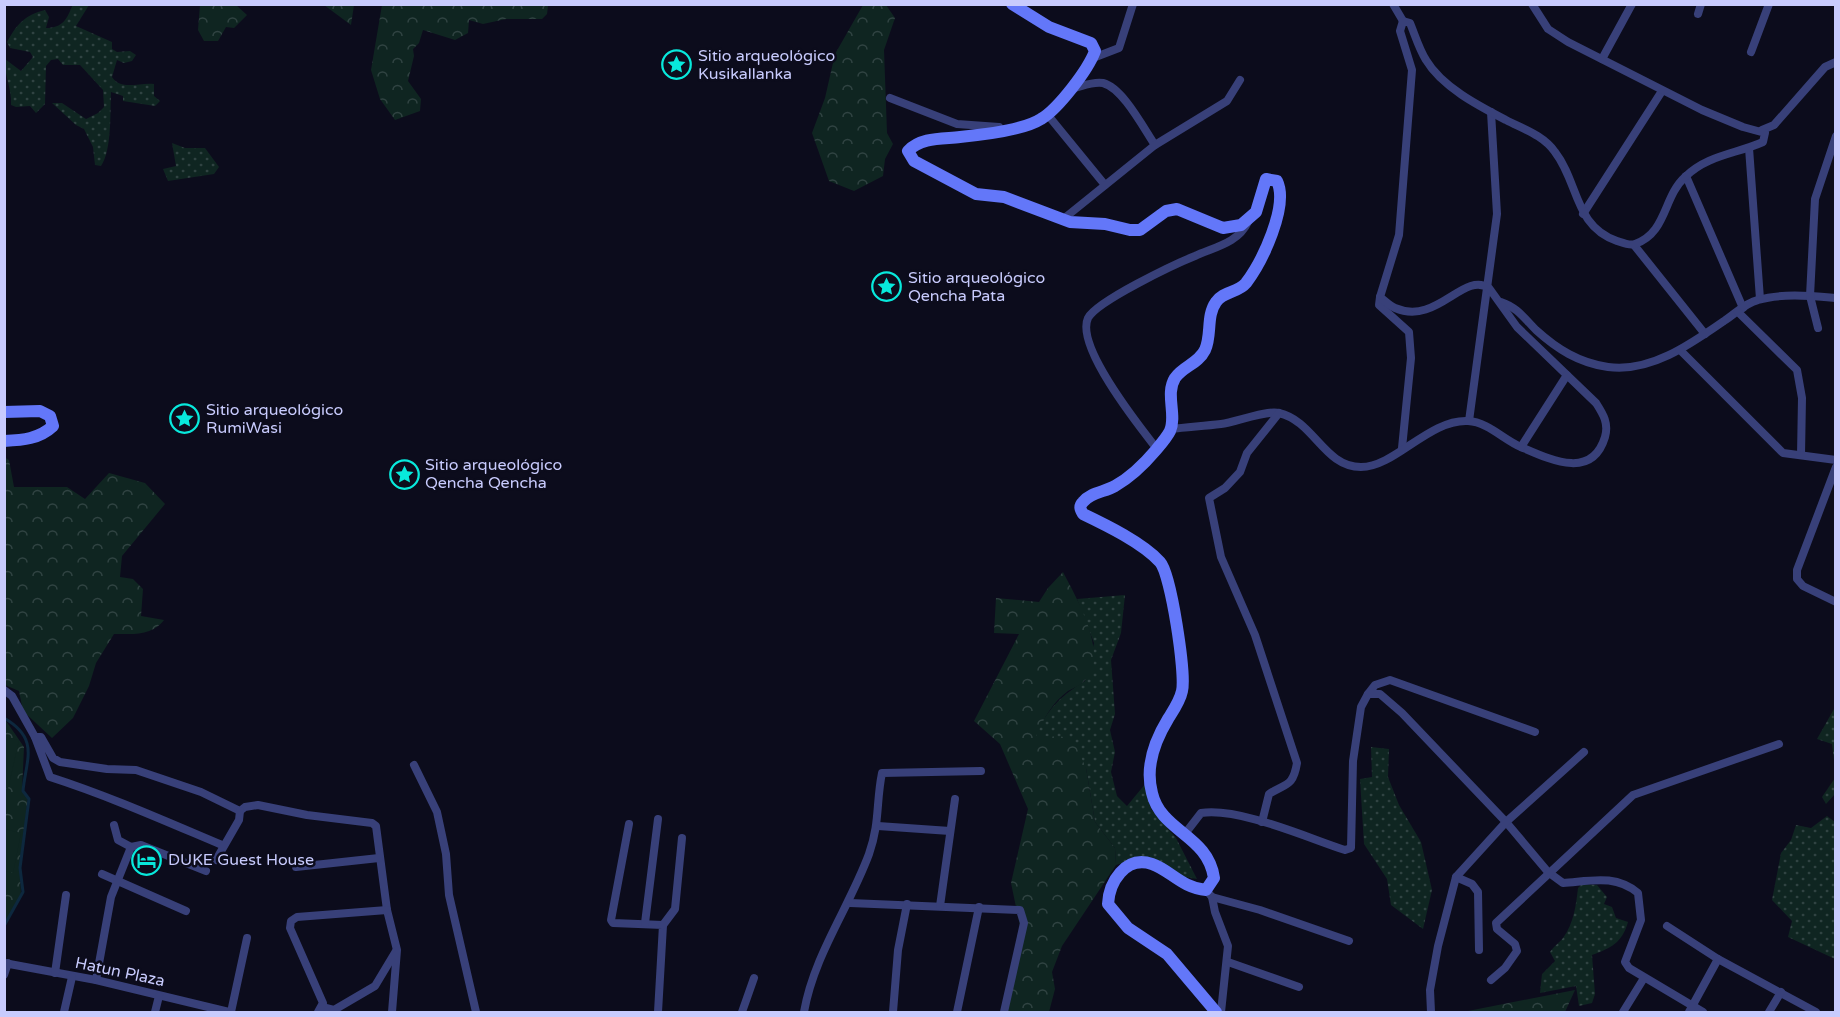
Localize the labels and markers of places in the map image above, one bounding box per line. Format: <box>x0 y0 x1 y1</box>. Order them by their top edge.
place label: Sitio arqueológico Kusikallanka <box>698 46 835 84</box>
place icon: Sitio arqueológico Kusikallanka <box>661 49 693 81</box>
place label: Sitio arqueológico Qencha Pata <box>908 268 1045 306</box>
place icon: Sitio arqueológico Qencha Pata <box>871 271 903 303</box>
place label: Sitio arqueológico RumiWasi <box>206 400 343 438</box>
place icon: Sitio arqueológico RumiWasi <box>169 403 201 435</box>
place label: Sitio arqueológico Qencha Qencha <box>425 455 562 493</box>
place icon: Sitio arqueológico Qencha Qencha <box>388 458 420 490</box>
hotel icon: DUKE Guest House <box>131 844 163 876</box>
place label: DUKE Guest House <box>168 850 314 870</box>

